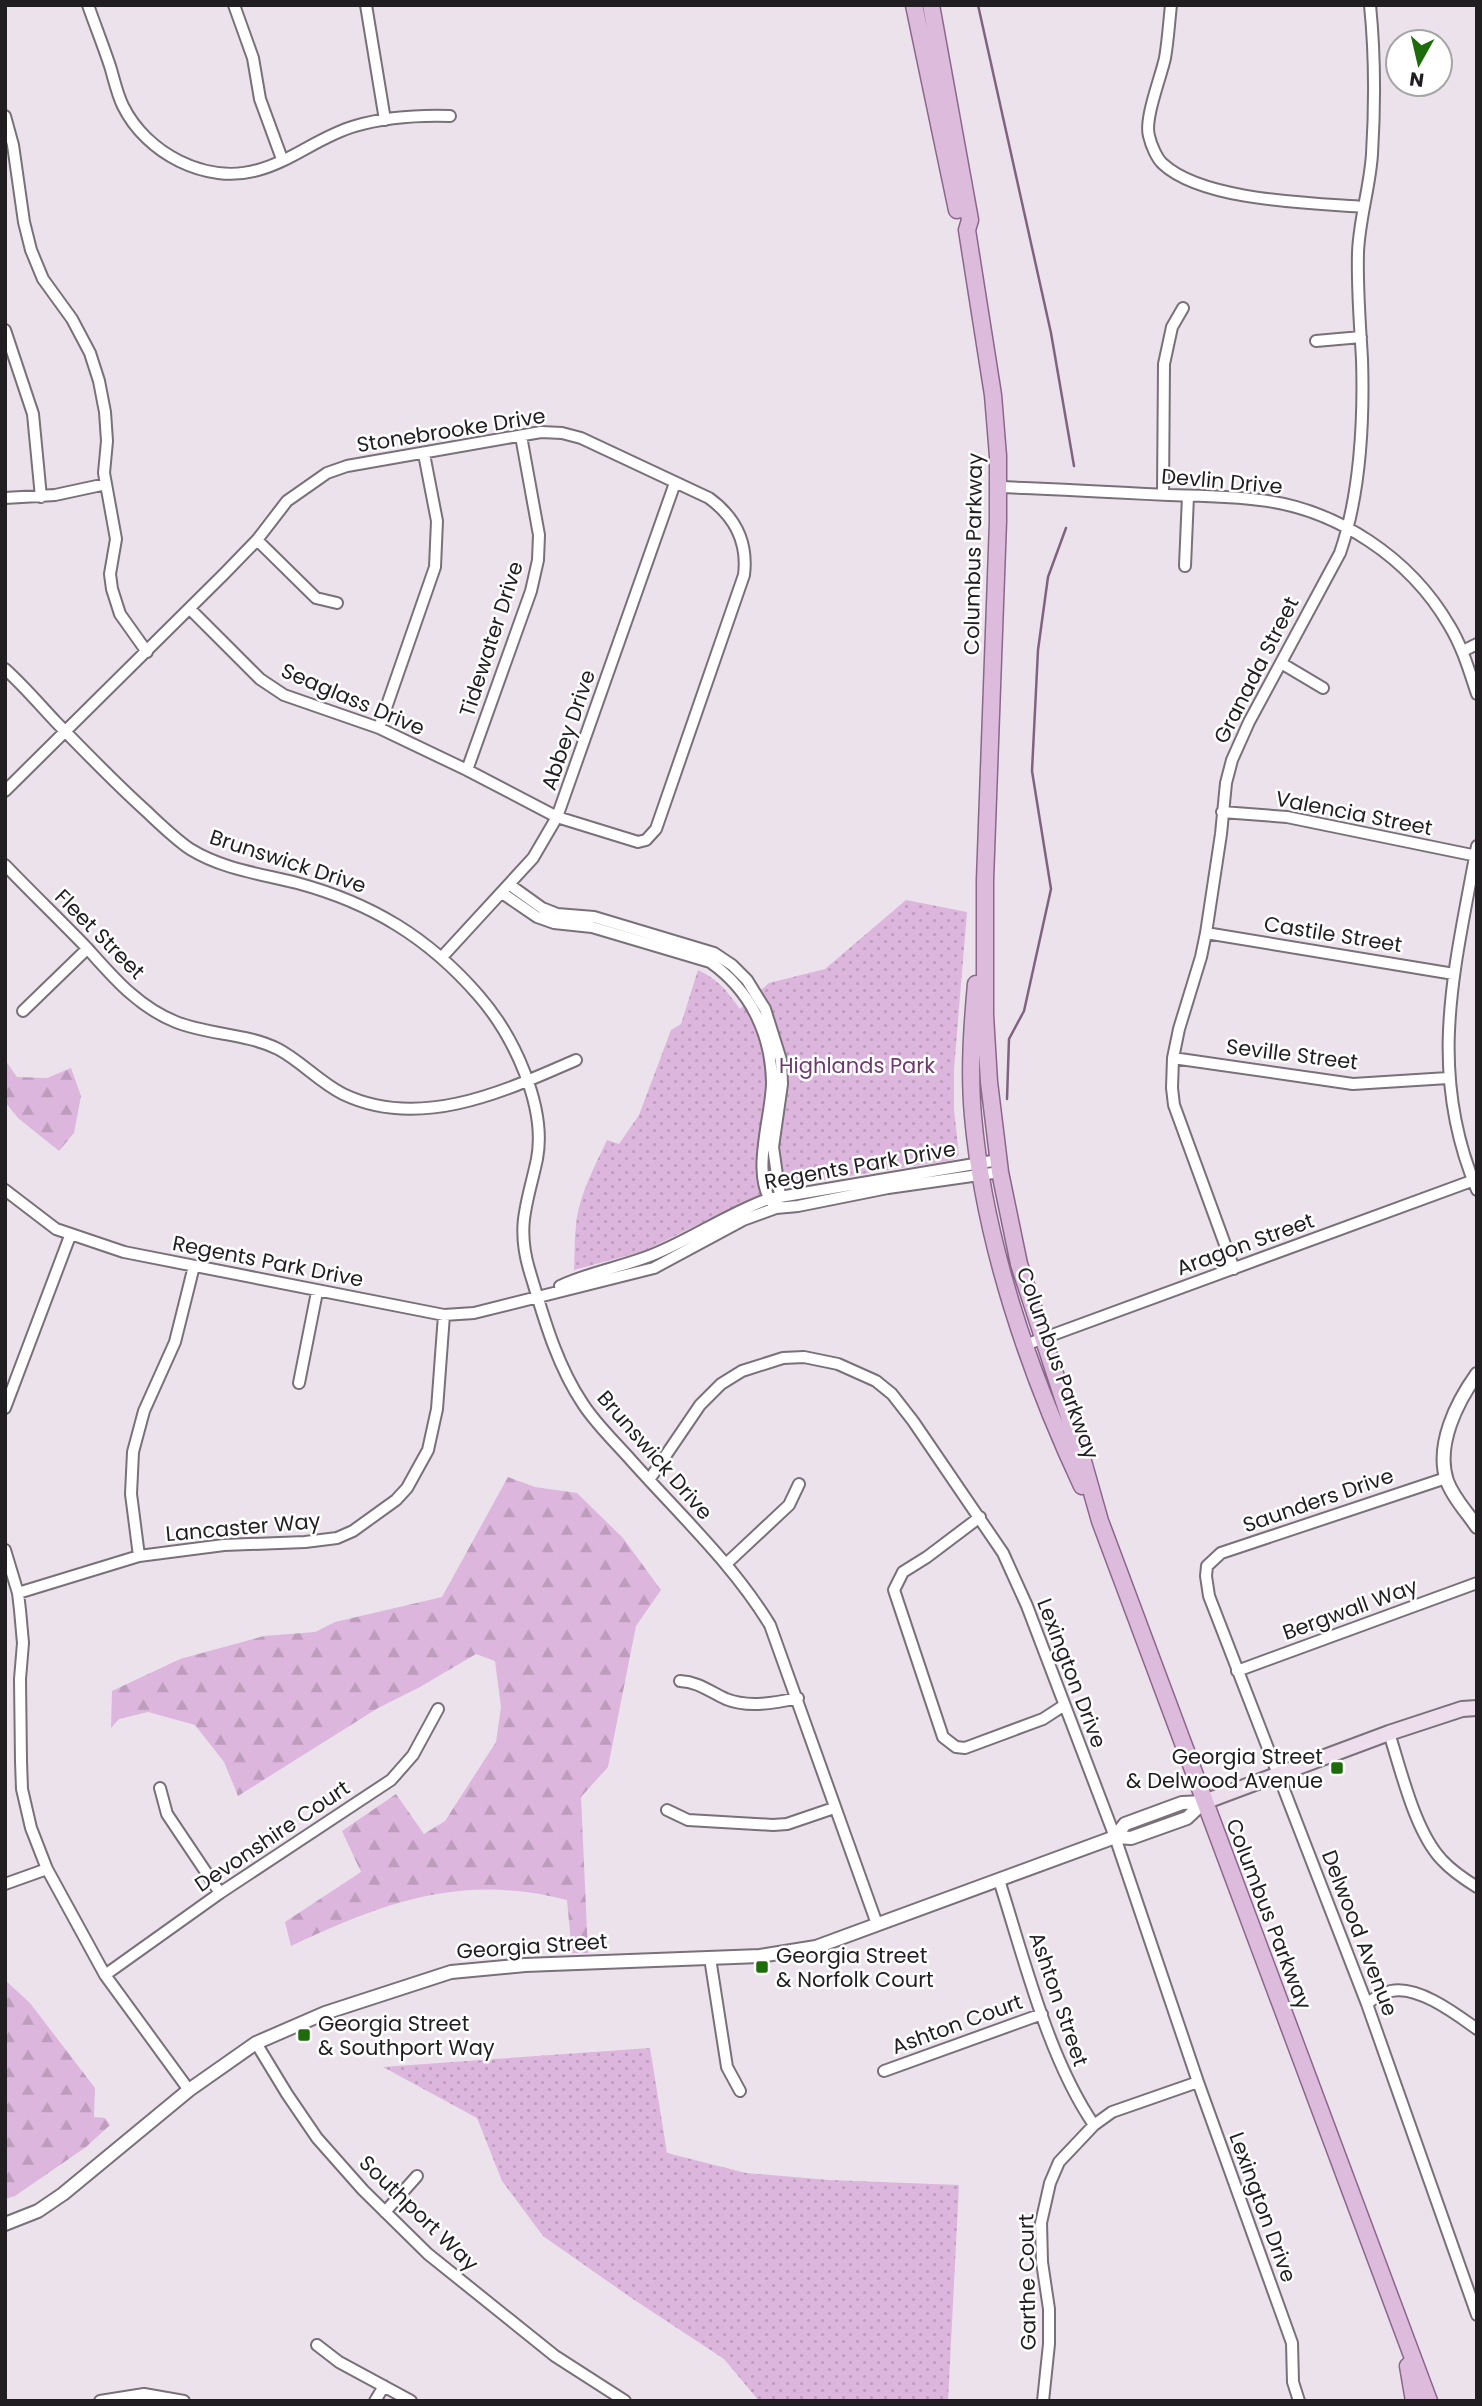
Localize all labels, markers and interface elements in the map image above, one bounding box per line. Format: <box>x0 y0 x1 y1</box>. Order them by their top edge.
north arrow <box>1384 28 1454 98</box>
text: N <box>1408 65 1426 94</box>
street label: Stonebrooke Drive <box>354 401 548 459</box>
street label: Columbus Parkway <box>957 452 989 655</box>
street label: Devlin Drive <box>1160 461 1284 501</box>
street label: Tidewater Drive <box>452 558 530 720</box>
street label: Granada Street <box>1206 591 1306 749</box>
street label: Seaglass Drive <box>277 656 429 742</box>
street label: Abbey Drive <box>534 666 602 794</box>
street label: Valencia Street <box>1273 784 1435 842</box>
street label: Brunswick Drive <box>206 822 370 900</box>
street label: Fleet Street <box>49 883 151 985</box>
street label: Castile Street <box>1262 909 1404 959</box>
street label: Seville Street <box>1224 1032 1360 1076</box>
park label: Highlands Park <box>779 1051 935 1080</box>
street label: Regents Park Drive <box>762 1134 958 1196</box>
street label: Aragon Street <box>1172 1206 1318 1282</box>
street label: Regents Park Drive <box>170 1228 366 1294</box>
street label: Columbus Parkway <box>1010 1263 1106 1463</box>
street label: Brunswick Drive <box>591 1384 719 1526</box>
street label: Saunders Drive <box>1239 1461 1397 1539</box>
street label: Lancaster Way <box>164 1506 322 1548</box>
street label: Bergwall Way <box>1278 1571 1422 1647</box>
street label: Lexington Drive <box>1030 1594 1114 1752</box>
place label: Georgia Street & Delwood Avenue <box>1126 1742 1323 1795</box>
marker: Georgia Street & Delwood Avenue <box>1329 1760 1345 1776</box>
street label: Devonshire Court <box>189 1773 355 1899</box>
street label: Columbus Parkway <box>1219 1814 1319 2014</box>
street label: Delwood Avenue <box>1315 1846 1405 2020</box>
street label: Georgia Street <box>456 1926 608 1966</box>
street label: Ashton Street <box>1022 1928 1096 2070</box>
place label: Georgia Street & Norfolk Court <box>776 1941 934 1994</box>
marker: Georgia Street & Norfolk Court <box>754 1959 770 1975</box>
street label: Ashton Court <box>888 1987 1026 2061</box>
place label: Georgia Street & Southport Way <box>318 2009 495 2062</box>
marker: Georgia Street & Southport Way <box>296 2027 312 2043</box>
street label: Lexington Drive <box>1222 2128 1304 2286</box>
street label: Southport Way <box>353 2149 485 2278</box>
street label: Garthe Court <box>1011 2213 1043 2351</box>

